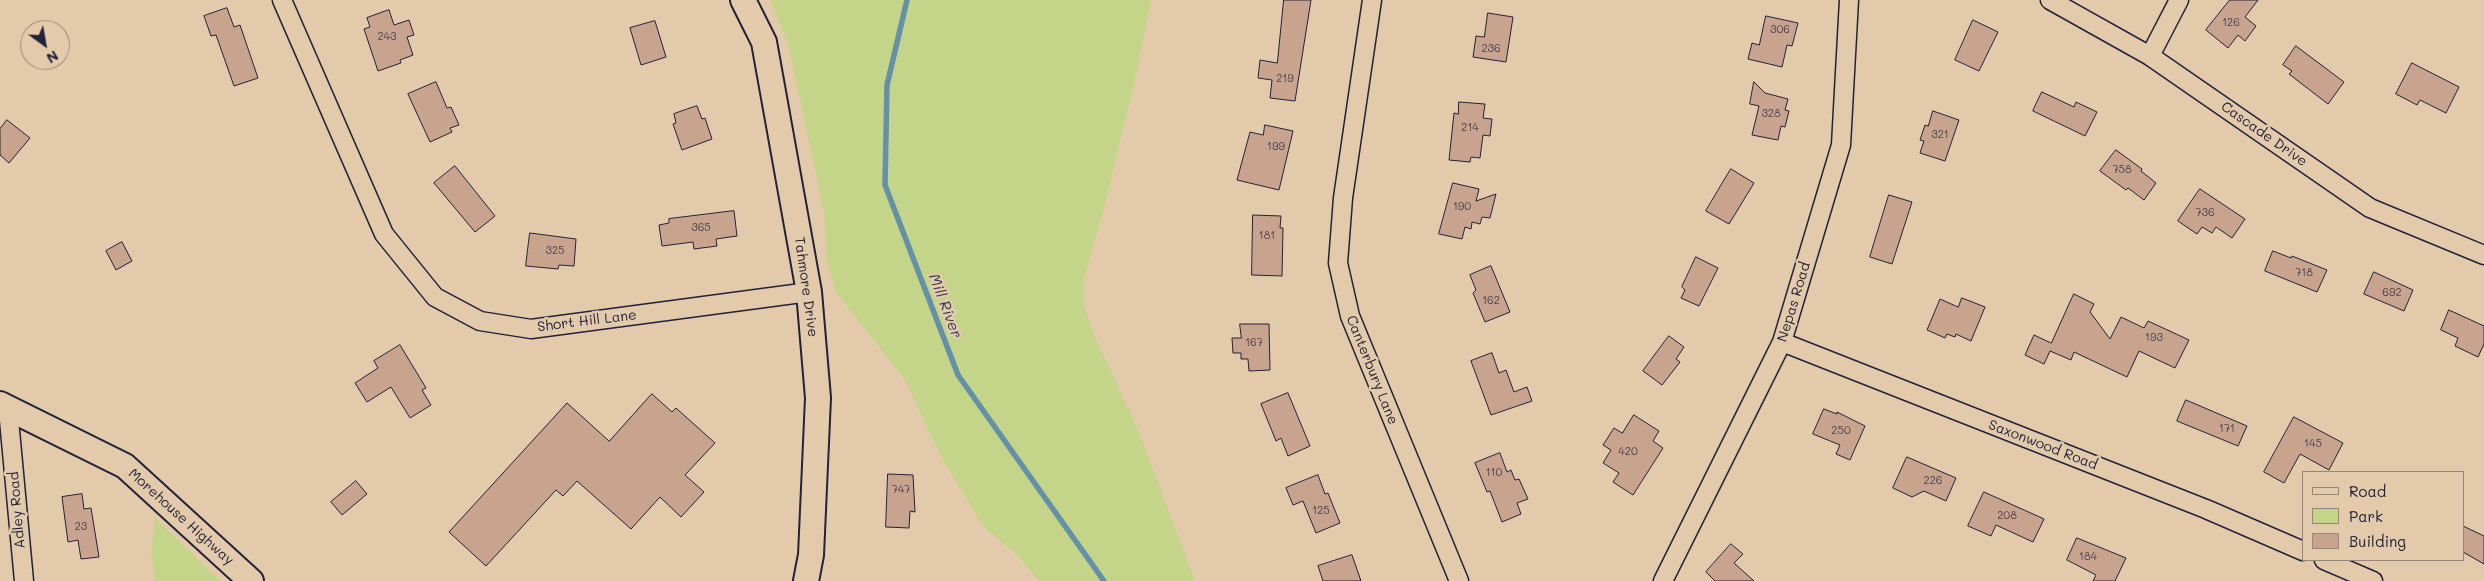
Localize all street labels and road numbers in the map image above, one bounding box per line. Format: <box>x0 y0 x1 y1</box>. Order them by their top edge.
street label: Cascade Drive <box>2218 98 2310 170</box>
street label: Tahmore Drive <box>791 236 821 338</box>
street label: Nepas Road <box>1774 260 1814 344</box>
street label: Short Hill Lane <box>536 307 638 335</box>
street label: Canterbury Lane <box>1342 313 1402 427</box>
street label: Saxonwood Road <box>1986 416 2100 474</box>
street label: Morehouse Highway <box>125 465 237 569</box>
street label: Adley Road <box>5 471 29 549</box>

